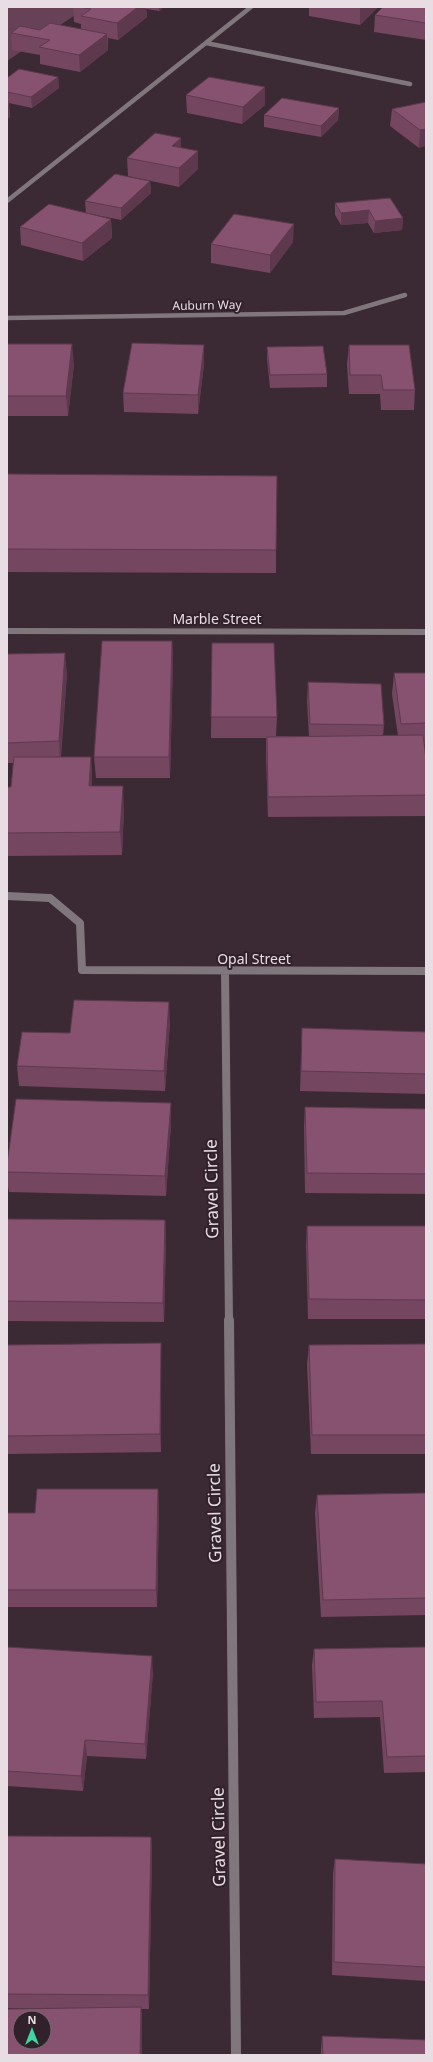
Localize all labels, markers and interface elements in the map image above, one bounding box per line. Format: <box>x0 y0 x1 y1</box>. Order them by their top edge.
street label: Auburn Way <box>172 296 243 314</box>
street label: Marble Street <box>172 609 262 628</box>
street label: Opal Street <box>217 949 291 968</box>
street label: Gravel Circle <box>199 1139 223 1239</box>
street label: Gravel Circle <box>202 1463 226 1563</box>
street label: Gravel Circle <box>206 1787 230 1887</box>
north arrow <box>12 2010 52 2050</box>
text: N <box>28 2012 36 2027</box>

